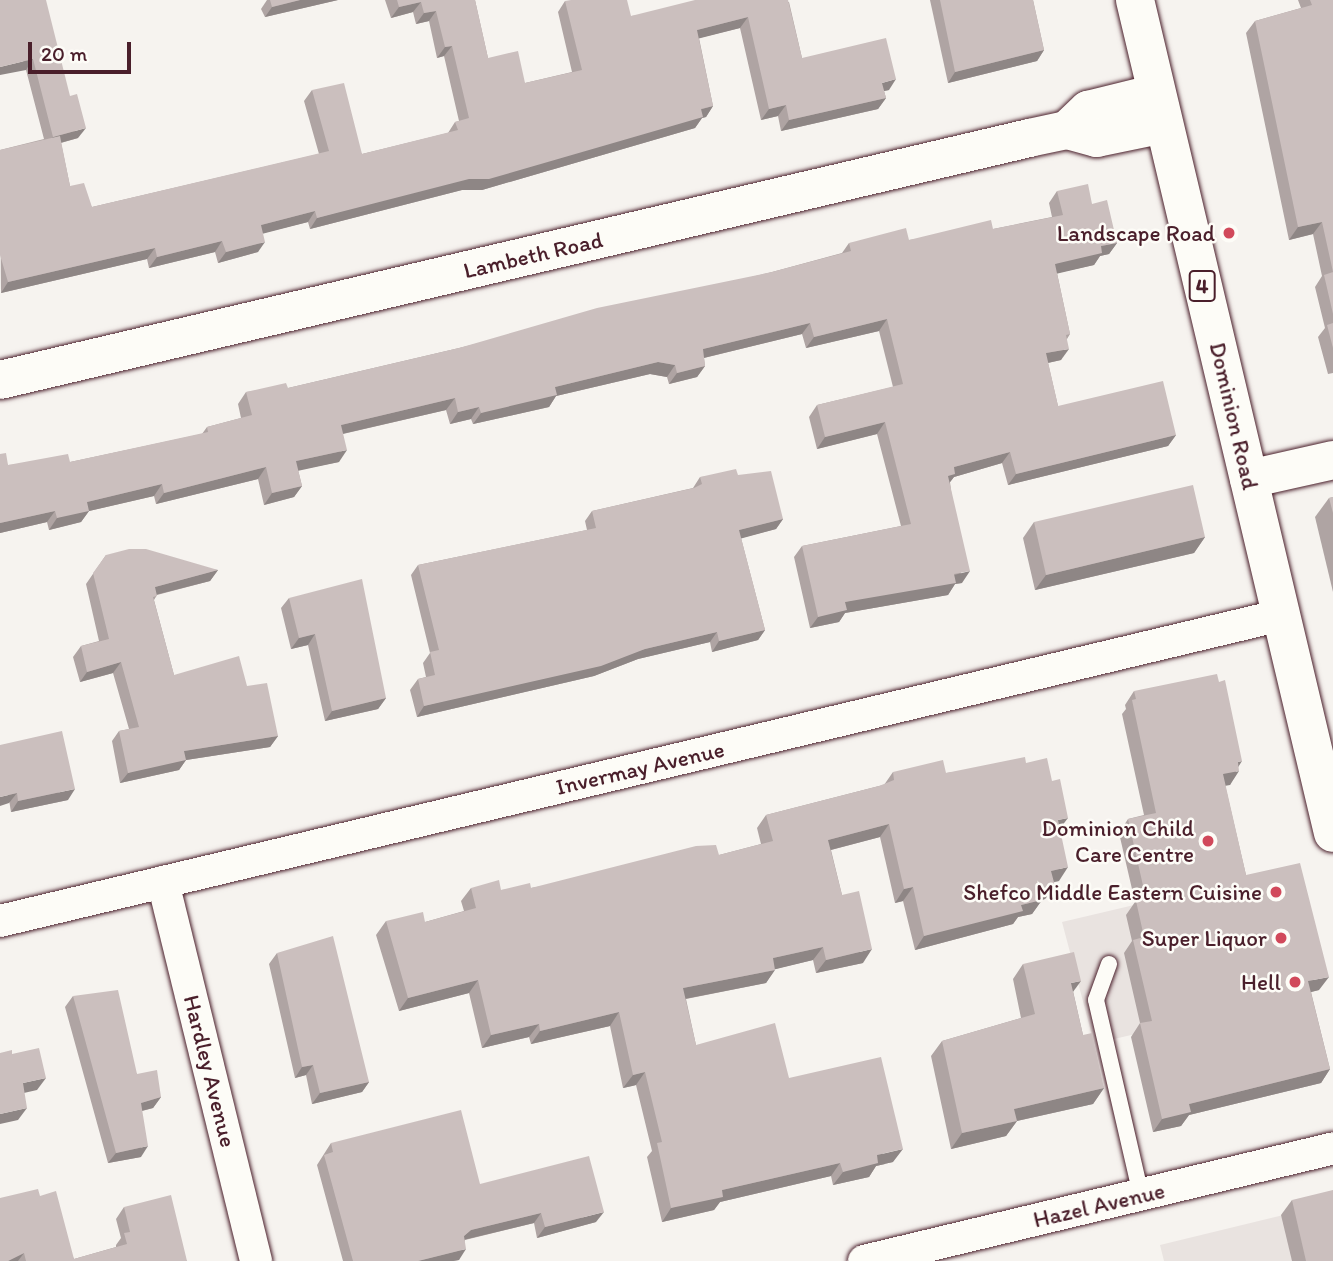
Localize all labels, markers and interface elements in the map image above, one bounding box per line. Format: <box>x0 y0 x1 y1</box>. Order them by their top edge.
scale bar <box>32 28 135 72</box>
text: 20 m <box>41 41 87 66</box>
place label: Landscape Road <box>1057 219 1215 247</box>
marker: Landscape Road <box>1221 225 1237 241</box>
street label: Lambeth Road <box>461 226 605 284</box>
road number: 4 <box>1188 268 1216 304</box>
street label: Dominion Road <box>1204 340 1264 492</box>
street label: Invermay Avenue <box>554 735 726 801</box>
place label: Dominion Child Care Centre <box>1042 814 1194 868</box>
marker: Dominion Child Care Centre <box>1200 833 1216 849</box>
place label: Shefco Middle Eastern Cuisine <box>964 878 1262 906</box>
marker: Shefco Middle Eastern Cuisine <box>1268 884 1284 900</box>
place label: Super Liquor <box>1142 924 1267 952</box>
marker: Super Liquor <box>1273 930 1289 946</box>
place label: Hell <box>1241 968 1281 996</box>
marker: Hell <box>1287 974 1303 990</box>
street label: Hardley Avenue <box>178 993 242 1149</box>
street label: Hazel Avenue <box>1031 1177 1167 1233</box>

